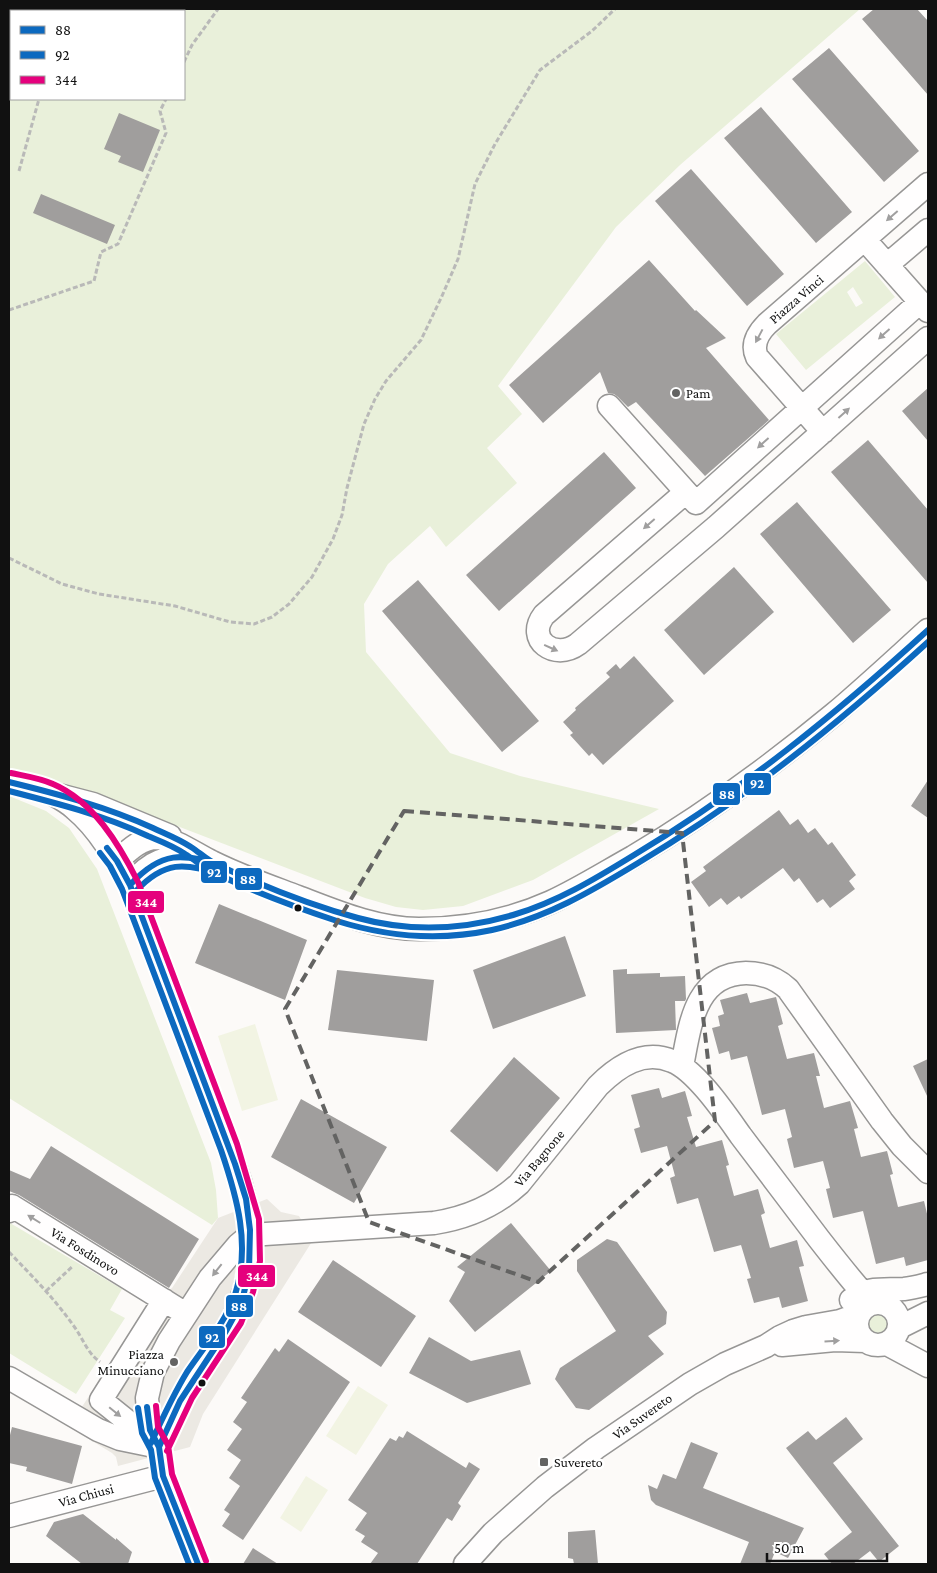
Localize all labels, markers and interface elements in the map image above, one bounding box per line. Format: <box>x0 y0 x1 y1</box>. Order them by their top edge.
legend <box>10 10 185 100</box>
text: 88 <box>55 22 71 38</box>
text: 92 <box>55 47 70 63</box>
text: 344 <box>55 72 77 88</box>
one-way arrow <box>886 210 898 222</box>
street label: Piazza Vinci <box>766 271 827 327</box>
one-way arrow <box>878 328 890 340</box>
one-way arrow <box>754 329 763 343</box>
place label: Pam <box>686 385 711 401</box>
marker: Pam <box>670 387 682 399</box>
one-way arrow <box>838 407 850 419</box>
one-way arrow <box>758 437 770 449</box>
one-way arrow <box>643 518 655 530</box>
one-way arrow <box>544 643 559 652</box>
line badge: 92 <box>743 772 772 796</box>
text: 92 <box>750 775 764 791</box>
line badge: 88 <box>712 782 741 806</box>
text: 88 <box>719 786 735 802</box>
line badge: 92 <box>200 860 228 884</box>
text: 92 <box>207 864 221 880</box>
line badge: 88 <box>234 867 263 891</box>
text: 88 <box>240 871 256 887</box>
line badge: 344 <box>127 890 165 914</box>
text: 344 <box>135 894 157 910</box>
unlabelled marker <box>293 903 303 913</box>
street label: Via Bagnone <box>511 1126 567 1190</box>
one-way arrow <box>27 1214 40 1224</box>
street label: Via Fosdinovo <box>48 1223 122 1279</box>
one-way arrow <box>211 1263 222 1276</box>
line badge: 344 <box>237 1264 276 1288</box>
text: 344 <box>246 1268 268 1284</box>
line badge: 88 <box>225 1294 254 1318</box>
text: 88 <box>231 1298 247 1314</box>
line badge: 92 <box>198 1325 226 1349</box>
text: 92 <box>205 1329 219 1345</box>
one-way arrow <box>824 1336 840 1344</box>
place label: Piazza Minucciano <box>98 1346 165 1378</box>
marker: Piazza Minucciano <box>168 1356 180 1368</box>
unlabelled marker <box>197 1378 207 1388</box>
street label: Via Suvereto <box>609 1390 675 1442</box>
one-way arrow <box>108 1406 121 1417</box>
place label: Suvereto <box>554 1454 603 1470</box>
marker: Suvereto <box>538 1456 550 1468</box>
street label: Via Chiusi <box>57 1480 116 1510</box>
scale bar <box>767 1530 887 1562</box>
text: 50 m <box>774 1540 804 1556</box>

